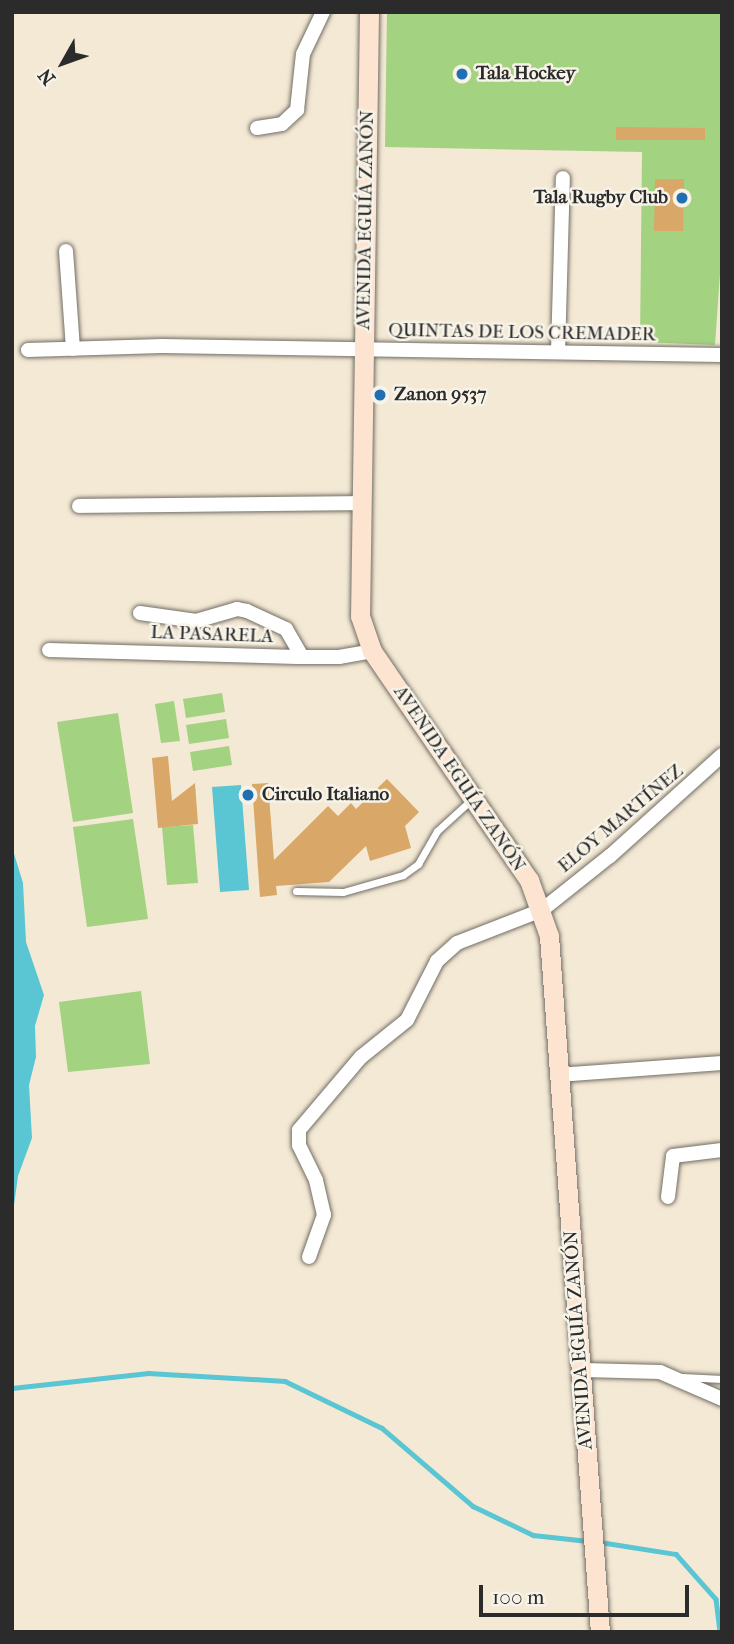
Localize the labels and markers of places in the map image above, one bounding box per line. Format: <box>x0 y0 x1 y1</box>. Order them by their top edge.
place label: Tala Hockey <box>476 63 576 85</box>
marker: Tala Hockey <box>454 66 470 82</box>
place label: Tala Rugby Club <box>533 187 668 209</box>
marker: Tala Rugby Club <box>674 190 690 206</box>
place label: Zanon 9537 <box>394 384 486 406</box>
marker: Zanon 9537 <box>372 387 388 403</box>
place label: Circulo Italiano <box>262 784 389 806</box>
marker: Circulo Italiano <box>240 787 256 803</box>

